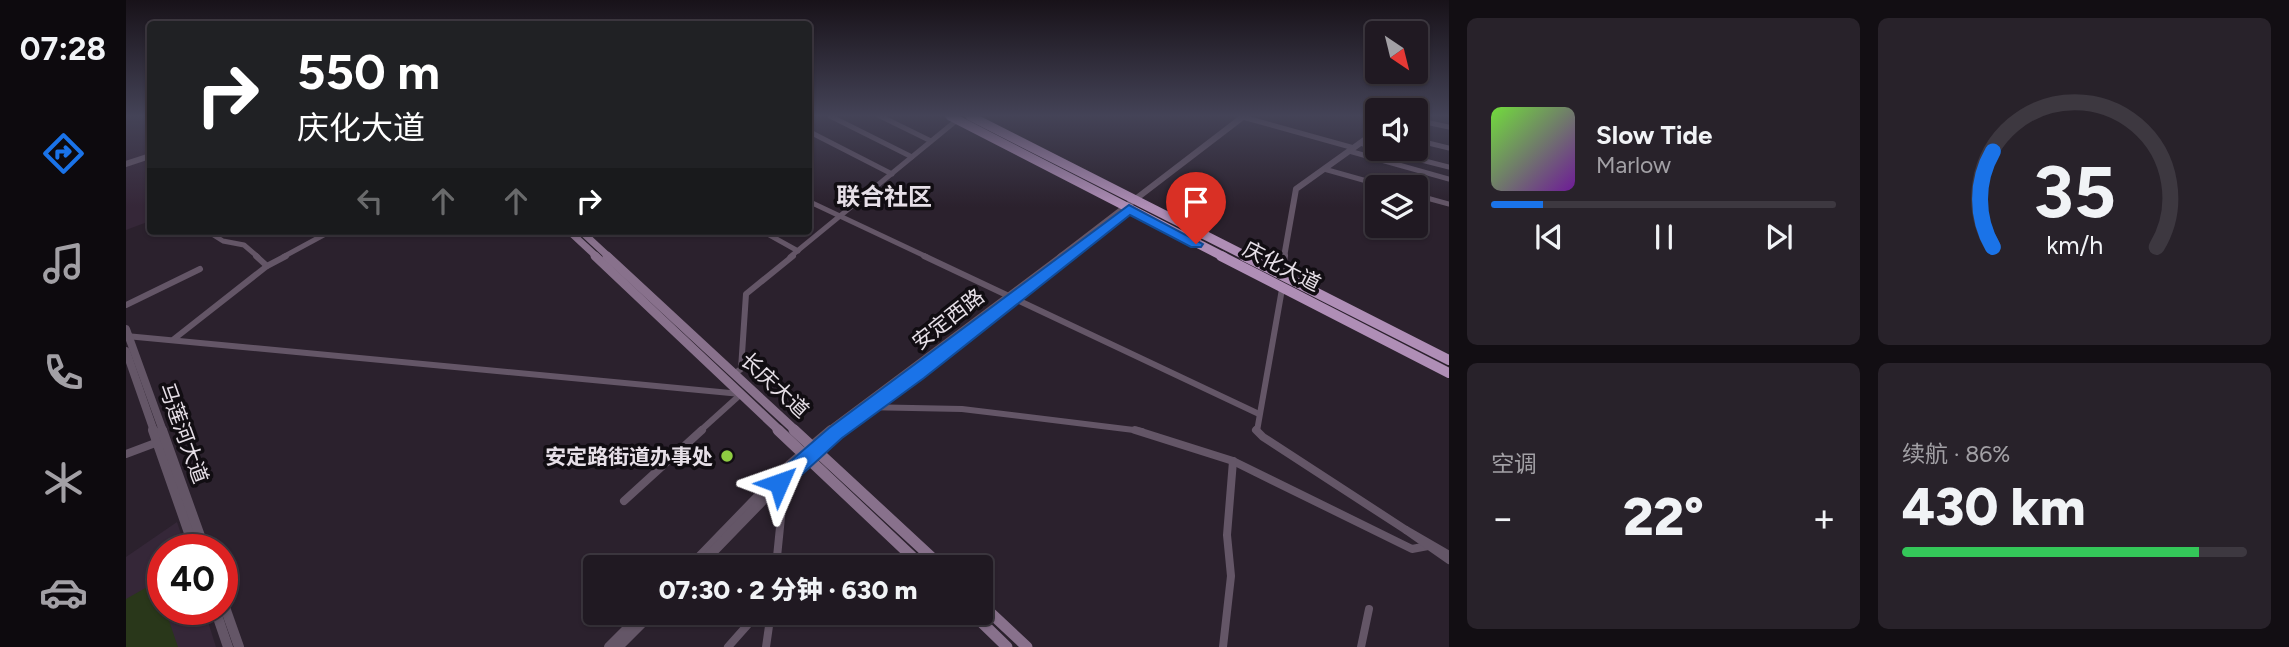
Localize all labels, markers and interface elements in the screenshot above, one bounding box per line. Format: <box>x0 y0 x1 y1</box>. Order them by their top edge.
north arrow <box>1365 21 1428 84</box>
map controls <box>1365 21 1428 238</box>
text: 07:28 <box>20 30 106 68</box>
text: 550 m <box>297 42 440 101</box>
icon: right <box>182 49 273 140</box>
button: sound <box>1365 98 1428 161</box>
text: 庆化大道 <box>297 109 425 147</box>
text: Slow Tide <box>1596 119 1712 151</box>
icon: directions <box>39 129 88 178</box>
text: 35 <box>2033 149 2116 236</box>
text: Marlow <box>1596 151 1671 179</box>
pin <box>1166 172 1226 244</box>
button: layers <box>1365 175 1428 238</box>
icon: left <box>351 182 389 220</box>
icon: ahead <box>424 182 462 220</box>
icon: ahead <box>497 182 535 220</box>
icon: right <box>570 182 608 220</box>
district label: 联合社区 <box>836 182 932 211</box>
icon: arrive <box>1177 183 1215 221</box>
icon: previous <box>1530 218 1568 256</box>
icon: pause <box>1645 218 1683 256</box>
icon: next <box>1760 218 1798 256</box>
text: km/h <box>2046 230 2103 260</box>
street label: 庆化大道 <box>1239 236 1325 296</box>
icon: music <box>39 239 88 288</box>
street label: 安定西路 <box>907 283 989 355</box>
street label: 长庆大道 <box>736 347 814 423</box>
icon: phone <box>39 348 88 397</box>
street label: 马莲河大道 <box>154 379 214 487</box>
text: 续航 · 86% <box>1902 440 2010 468</box>
place label: 安定路街道办事处 <box>545 444 713 469</box>
position arrow <box>742 446 816 520</box>
marker: 安定路街道办事处 <box>719 448 735 464</box>
text: 空调 <box>1491 450 1537 478</box>
icon: climate <box>39 458 88 507</box>
text: 430 km <box>1902 476 2086 538</box>
text: 22° <box>1623 486 1704 548</box>
text: − <box>1491 495 1515 541</box>
text: + <box>1812 495 1836 541</box>
speed limit sign: 40 <box>147 534 238 625</box>
icon: car <box>39 568 88 617</box>
text: 07:30 · 2 分钟 · 630 m <box>659 574 917 606</box>

